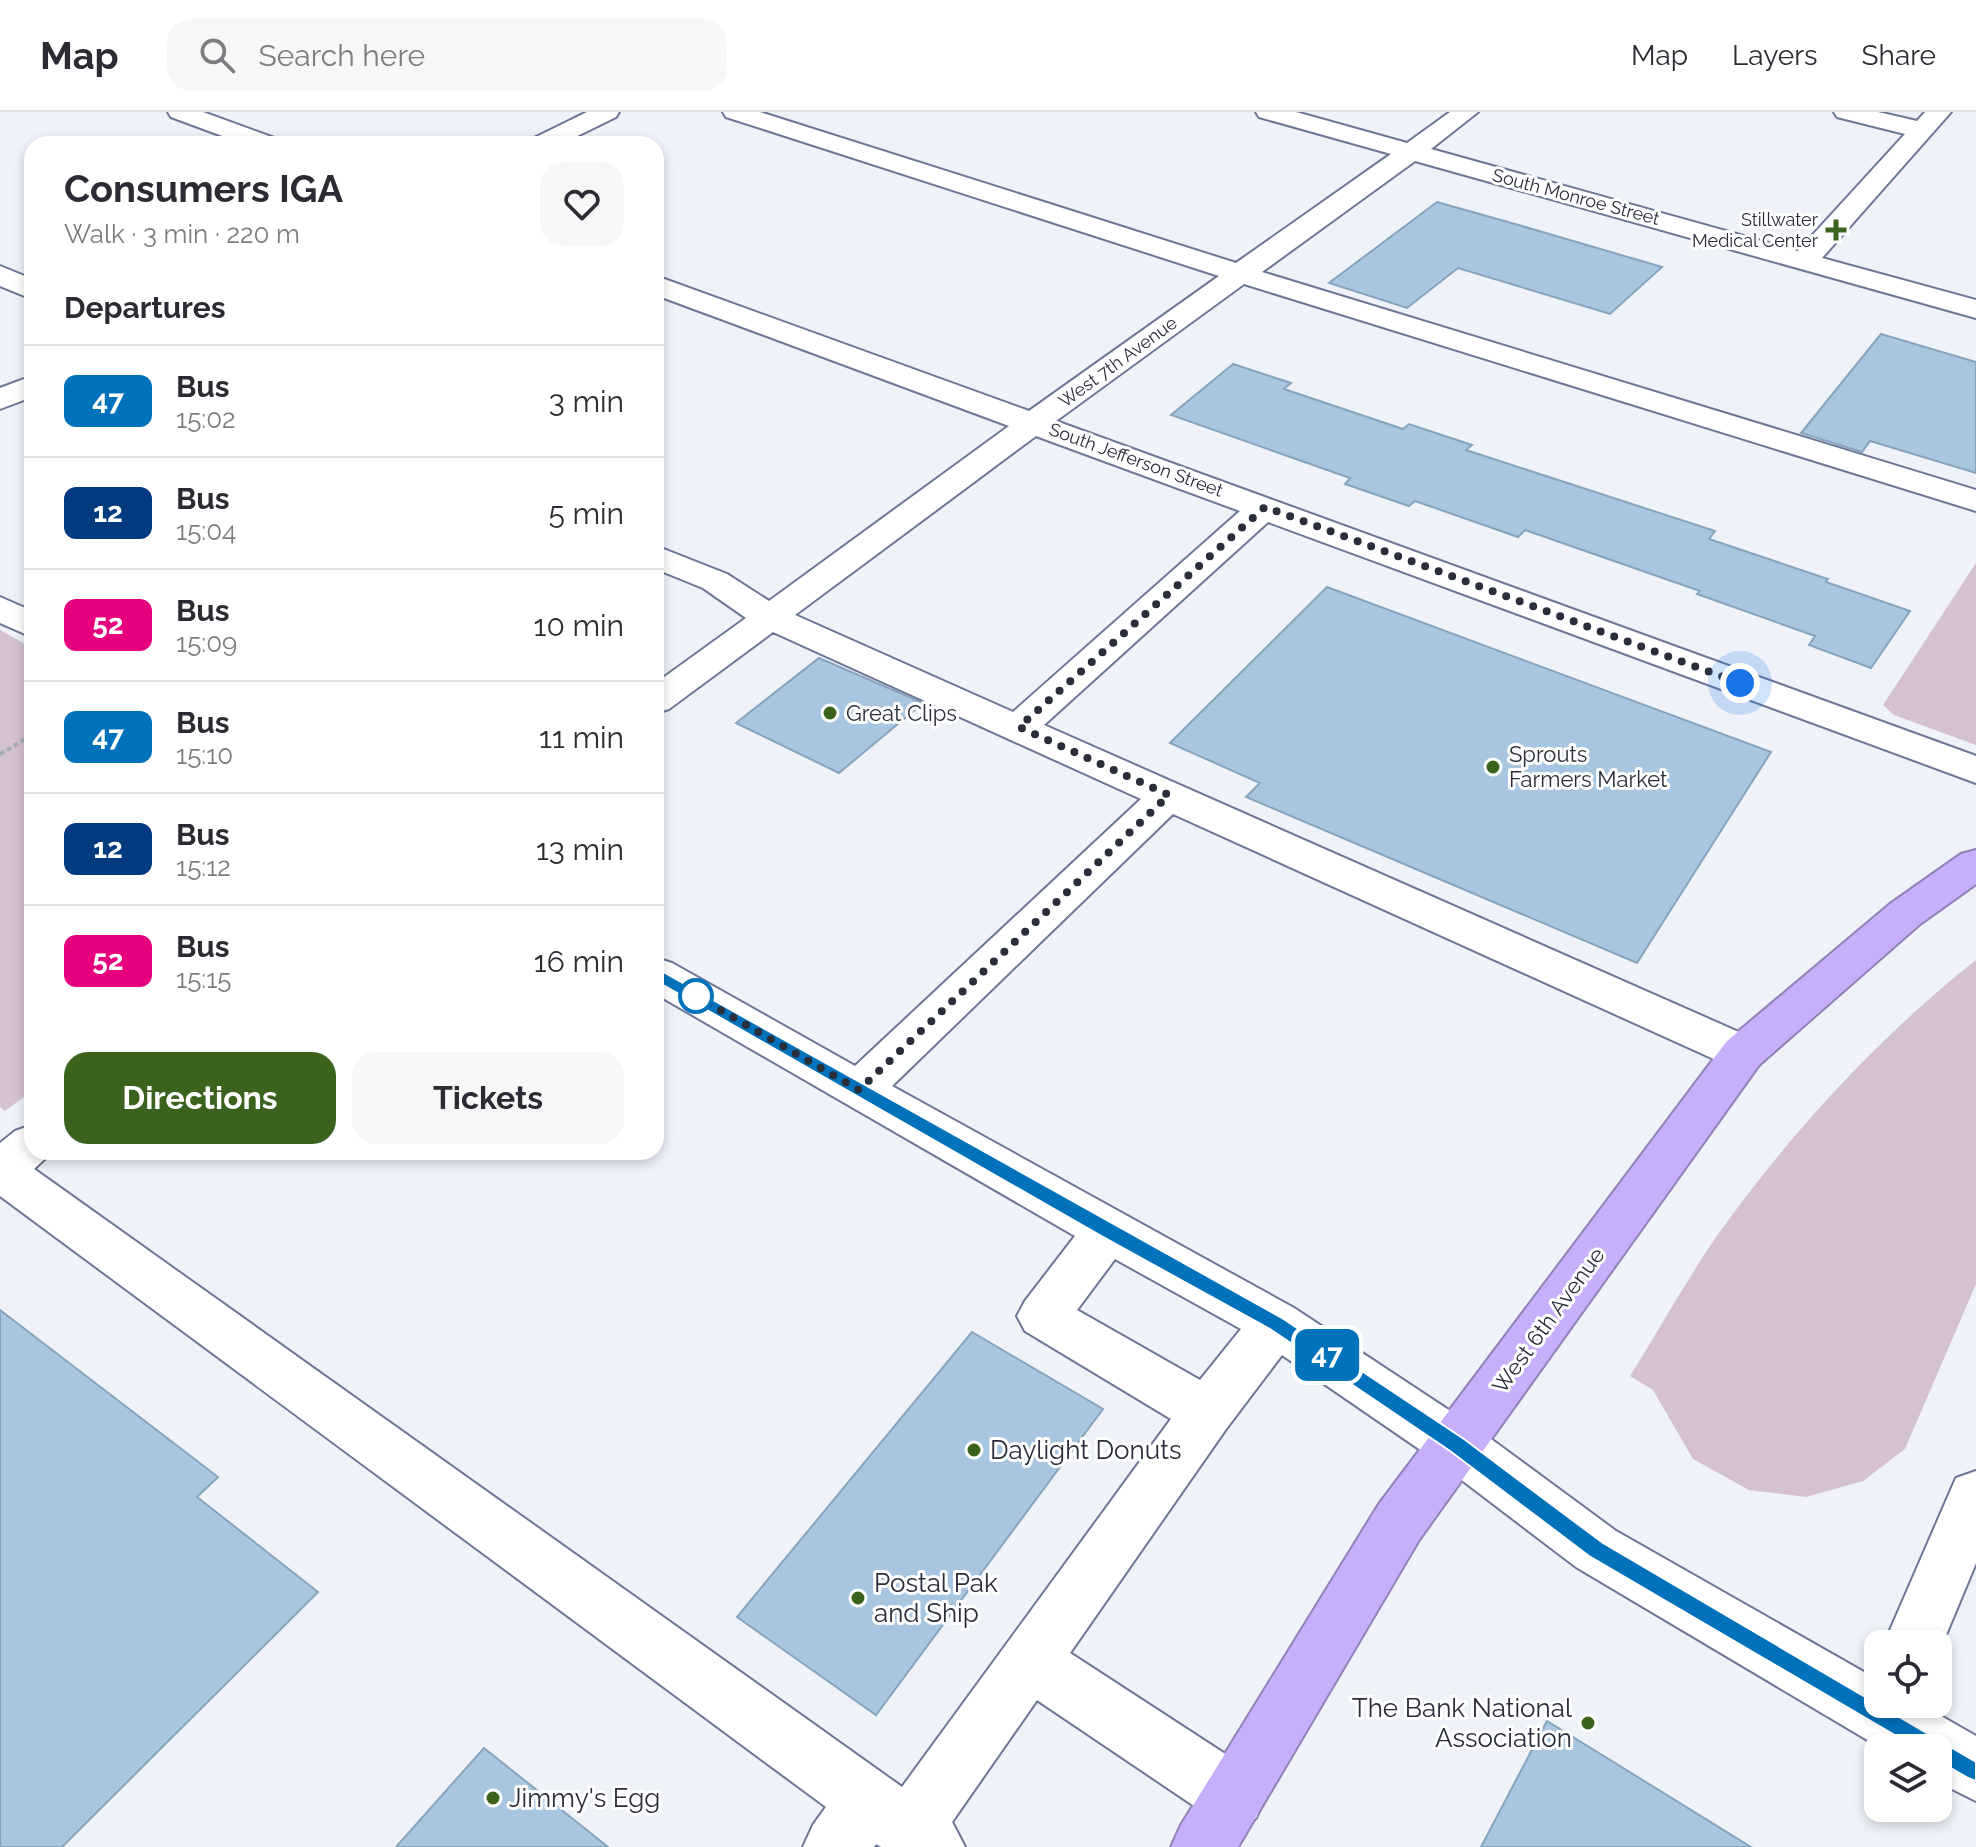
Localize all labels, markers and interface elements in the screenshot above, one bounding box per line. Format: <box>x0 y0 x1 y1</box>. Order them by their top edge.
search box <box>167 19 727 91</box>
text: Map <box>40 33 119 78</box>
icon: search <box>195 33 239 77</box>
text: Search here <box>259 38 425 73</box>
text: Map <box>1631 39 1688 72</box>
text: Layers <box>1732 39 1818 72</box>
text: Share <box>1862 39 1936 72</box>
button: heart <box>540 162 624 246</box>
street label: South Monroe Street <box>1490 164 1662 229</box>
text: Consumers IGA <box>64 166 343 211</box>
place label: Stillwater Medical Center <box>1692 209 1819 251</box>
text: Walk · 3 min · 220 m <box>64 219 300 249</box>
marker: Stillwater Medical Center <box>1825 219 1847 241</box>
text: Departures <box>64 290 226 325</box>
street label: West 7th Avenue <box>1055 311 1181 411</box>
text: Bus <box>176 369 230 404</box>
text: 47 <box>92 384 124 417</box>
text: 3 min <box>549 384 624 419</box>
text: 15:02 <box>176 404 236 434</box>
street label: South Jefferson Street <box>1046 418 1226 501</box>
text: Bus <box>176 481 230 516</box>
text: 12 <box>93 496 123 529</box>
text: 5 min <box>548 496 624 531</box>
text: 15:04 <box>176 516 236 546</box>
text: Bus <box>176 593 230 628</box>
text: 52 <box>92 608 124 641</box>
text: 10 min <box>534 608 624 643</box>
text: 15:09 <box>176 628 237 658</box>
your location <box>1720 663 1760 703</box>
place label: Great Clips <box>846 700 957 726</box>
marker: Great Clips <box>821 704 839 722</box>
text: Bus <box>176 705 230 740</box>
text: 47 <box>92 720 124 753</box>
text: 11 min <box>539 720 624 755</box>
text: 15:10 <box>176 740 233 770</box>
place label: Sprouts Farmers Market <box>1509 741 1668 792</box>
marker: Sprouts Farmers Market <box>1484 758 1502 776</box>
text: Bus <box>176 817 230 852</box>
text: 12 <box>93 832 123 865</box>
text: 13 min <box>536 832 624 867</box>
text: 15:12 <box>176 852 231 882</box>
text: Bus <box>176 929 230 964</box>
text: 52 <box>92 944 124 977</box>
text: 16 min <box>534 944 624 979</box>
text: 15:15 <box>176 964 231 994</box>
unlabelled marker <box>679 979 713 1013</box>
button: Directions <box>64 1052 336 1144</box>
button: Tickets <box>352 1052 624 1144</box>
street label: West 6th Avenue <box>1486 1242 1610 1398</box>
line badge: 47 <box>1291 1329 1363 1381</box>
text: 47 <box>1311 1338 1343 1371</box>
place label: Daylight Donuts <box>990 1435 1181 1465</box>
marker: Daylight Donuts <box>965 1441 983 1459</box>
place label: Postal Pak and Ship <box>874 1568 998 1628</box>
marker: Postal Pak and Ship <box>849 1589 867 1607</box>
map controls <box>1864 1630 1952 1822</box>
button: locate <box>1864 1630 1952 1718</box>
place label: The Bank National Association <box>1352 1693 1573 1753</box>
marker: The Bank National Association <box>1579 1714 1597 1732</box>
button: layers <box>1864 1734 1952 1822</box>
place label: Jimmy's Egg <box>509 1783 660 1813</box>
marker: Jimmy's Egg <box>484 1789 502 1807</box>

